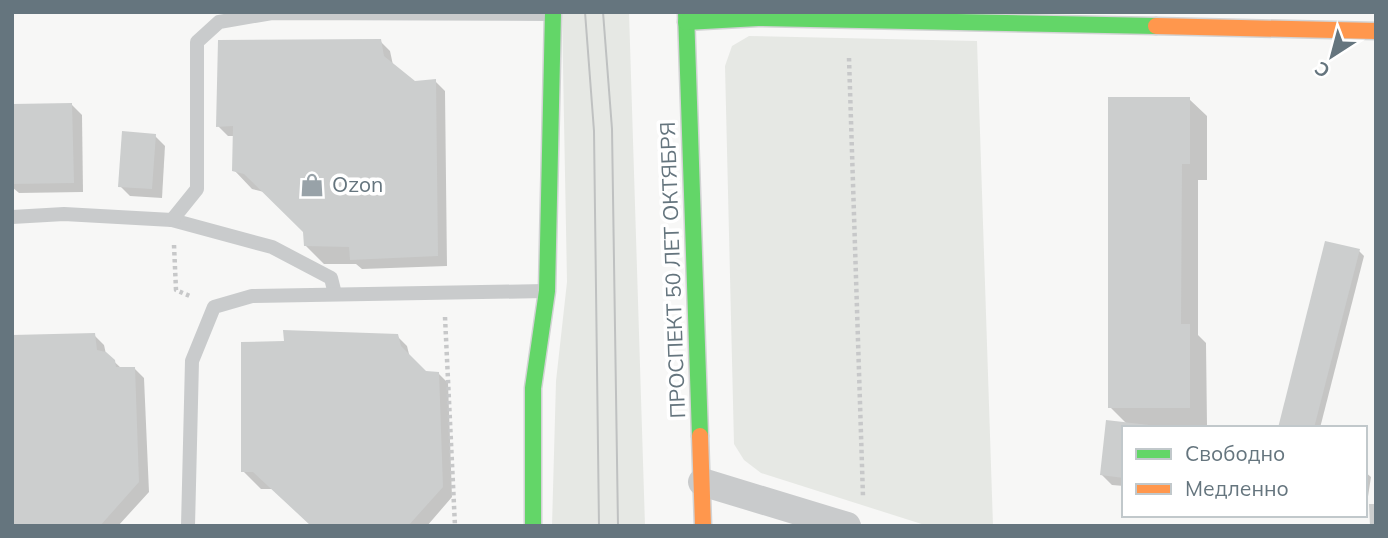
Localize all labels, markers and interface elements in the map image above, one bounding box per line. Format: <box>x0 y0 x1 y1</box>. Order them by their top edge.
north arrow <box>1297 21 1367 91</box>
text: С <box>1310 56 1334 83</box>
street label: ПРОСПЕКТ 50 ЛЕТ ОКТЯБРЯ <box>654 121 690 419</box>
shop icon: Ozon <box>298 171 326 199</box>
place label: Ozon <box>332 171 383 197</box>
legend <box>1122 426 1367 517</box>
text: Свободно <box>1185 440 1285 466</box>
text: Медленно <box>1185 475 1289 501</box>

